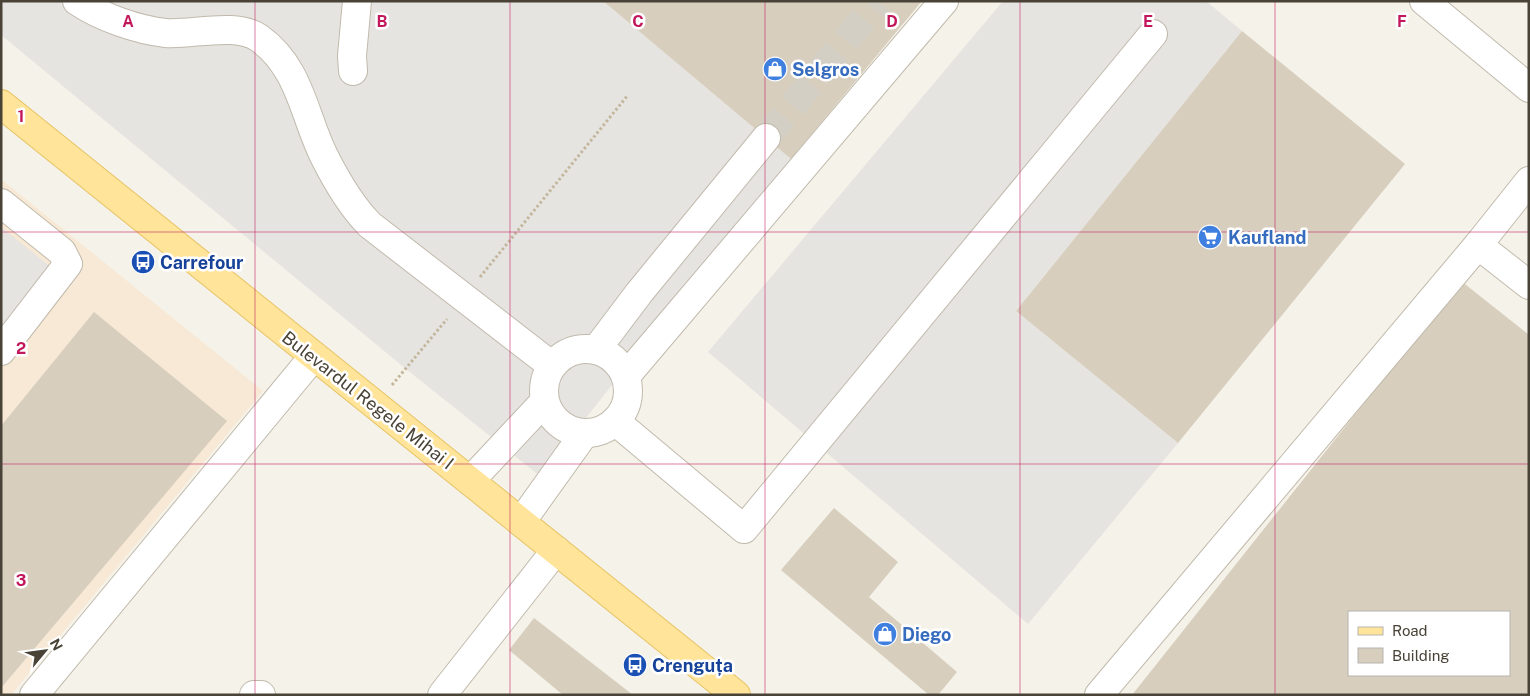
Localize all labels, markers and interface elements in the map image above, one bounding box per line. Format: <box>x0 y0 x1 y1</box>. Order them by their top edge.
text: A <box>122 12 134 31</box>
text: B <box>377 12 388 31</box>
text: C <box>632 12 644 31</box>
text: D <box>886 12 898 31</box>
text: E <box>1143 12 1153 31</box>
text: F <box>1397 12 1407 31</box>
shop icon: Selgros <box>762 56 788 82</box>
place label: Selgros <box>792 59 859 80</box>
text: 1 <box>18 107 24 126</box>
supermarket icon: Kaufland <box>1197 224 1223 250</box>
place label: Kaufland <box>1228 227 1306 248</box>
bus stop icon: Carrefour <box>130 249 156 275</box>
place label: Carrefour <box>160 252 244 273</box>
street label: Bulevardul Regele Mihai I <box>278 327 458 473</box>
text: 2 <box>16 339 26 358</box>
text: 3 <box>16 571 26 590</box>
legend <box>1348 611 1510 676</box>
shop icon: Diego <box>872 621 898 647</box>
text: Road <box>1392 622 1428 639</box>
place label: Diego <box>902 624 951 645</box>
north arrow <box>20 626 70 676</box>
text: N <box>47 636 66 653</box>
text: Building <box>1392 647 1450 664</box>
bus stop icon: Crenguța <box>622 652 648 678</box>
place label: Crenguța <box>652 655 733 676</box>

